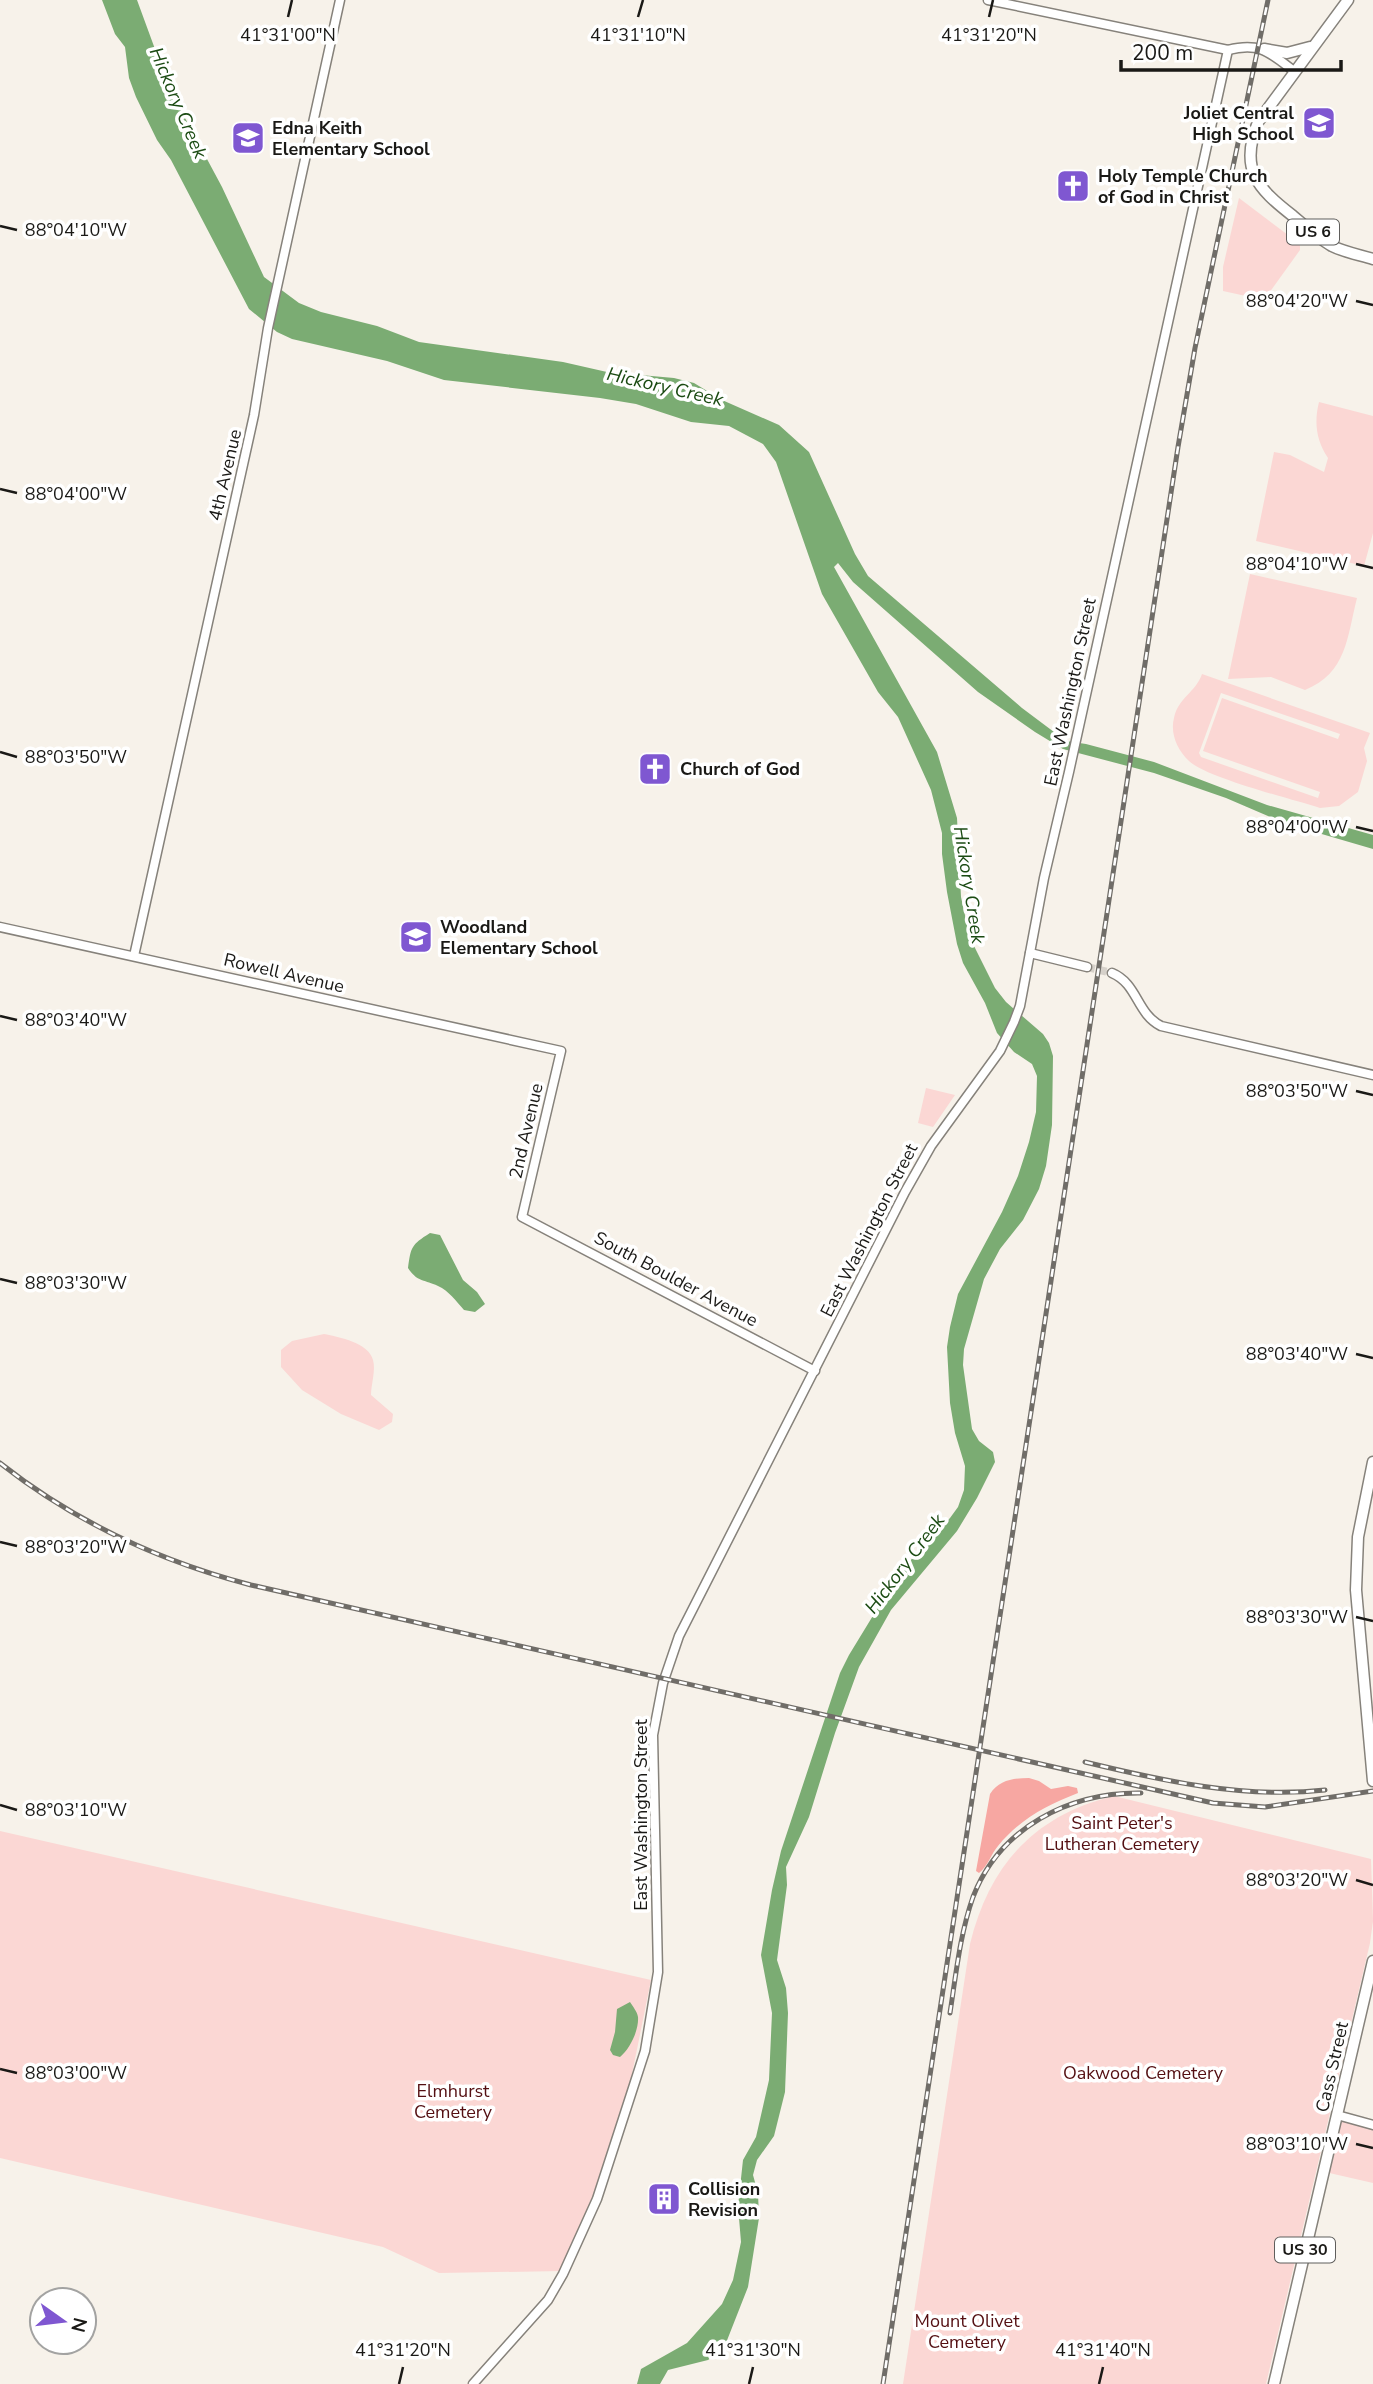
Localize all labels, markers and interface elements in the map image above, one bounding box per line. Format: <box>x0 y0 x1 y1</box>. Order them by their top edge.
text: 41°31'00"N <box>240 23 336 47</box>
text: 41°31'10"N <box>590 23 686 47</box>
text: 41°31'20"N <box>941 23 1037 47</box>
scale bar <box>1121 28 1342 72</box>
text: 200 m <box>1132 39 1193 67</box>
water label: Hickory Creek <box>143 43 213 163</box>
place label: Joliet Central High School <box>1183 101 1294 146</box>
school or university icon: Joliet Central High School <box>1300 104 1338 142</box>
place label: Edna Keith Elementary School <box>272 116 430 161</box>
school or university icon: Edna Keith Elementary School <box>229 119 267 157</box>
place label: Holy Temple Church of God in Christ <box>1098 164 1268 209</box>
church icon: Holy Temple Church of God in Christ <box>1054 167 1092 205</box>
text: 88°04'10"W <box>25 218 127 242</box>
road number: US 6 <box>1287 220 1339 244</box>
text: 88°04'20"W <box>1246 289 1348 313</box>
water label: Hickory Creek <box>604 361 726 413</box>
street label: 4th Avenue <box>203 427 247 523</box>
text: 88°04'00"W <box>25 482 127 506</box>
text: 88°04'10"W <box>1246 552 1348 576</box>
street label: East Washington Street <box>1038 595 1102 788</box>
text: 88°03'50"W <box>25 745 127 769</box>
church icon: Church of God <box>636 750 674 788</box>
place label: Church of God <box>680 757 800 781</box>
text: 88°04'00"W <box>1246 815 1348 839</box>
water label: Hickory Creek <box>947 824 991 946</box>
place label: Woodland Elementary School <box>440 915 598 960</box>
school or university icon: Woodland Elementary School <box>397 918 435 956</box>
street label: Rowell Avenue <box>221 947 347 999</box>
text: 88°03'40"W <box>25 1008 127 1032</box>
text: 88°03'50"W <box>1246 1079 1348 1103</box>
street label: 2nd Avenue <box>503 1081 549 1181</box>
street label: East Washington Street <box>815 1139 924 1321</box>
street label: South Boulder Avenue <box>590 1226 762 1332</box>
text: 88°03'30"W <box>25 1271 127 1295</box>
text: 88°03'40"W <box>1246 1342 1348 1366</box>
water label: Hickory Creek <box>859 1508 951 1619</box>
text: 88°03'20"W <box>25 1535 127 1559</box>
text: 88°03'30"W <box>1246 1605 1348 1629</box>
street label: East Washington Street <box>629 1718 653 1911</box>
text: 88°03'10"W <box>25 1798 127 1822</box>
park label: Saint Peter's Lutheran Cemetery <box>1045 1811 1200 1856</box>
text: 88°03'20"W <box>1246 1868 1348 1892</box>
street label: Cass Street <box>1310 2019 1354 2115</box>
text: 88°03'00"W <box>25 2061 127 2085</box>
park label: Oakwood Cemetery <box>1063 2061 1224 2085</box>
park label: Elmhurst Cemetery <box>414 2079 493 2124</box>
text: 88°03'10"W <box>1246 2132 1348 2156</box>
place label: Collision Revision <box>688 2177 760 2222</box>
building icon: Collision Revision <box>645 2180 683 2218</box>
road number: US 30 <box>1275 2238 1335 2262</box>
north arrow <box>28 2286 98 2356</box>
park label: Mount Olivet Cemetery <box>915 2309 1020 2354</box>
text: N <box>64 2315 93 2335</box>
text: 41°31'20"N <box>355 2338 451 2362</box>
text: 41°31'30"N <box>705 2338 801 2362</box>
text: 41°31'40"N <box>1055 2338 1151 2362</box>

